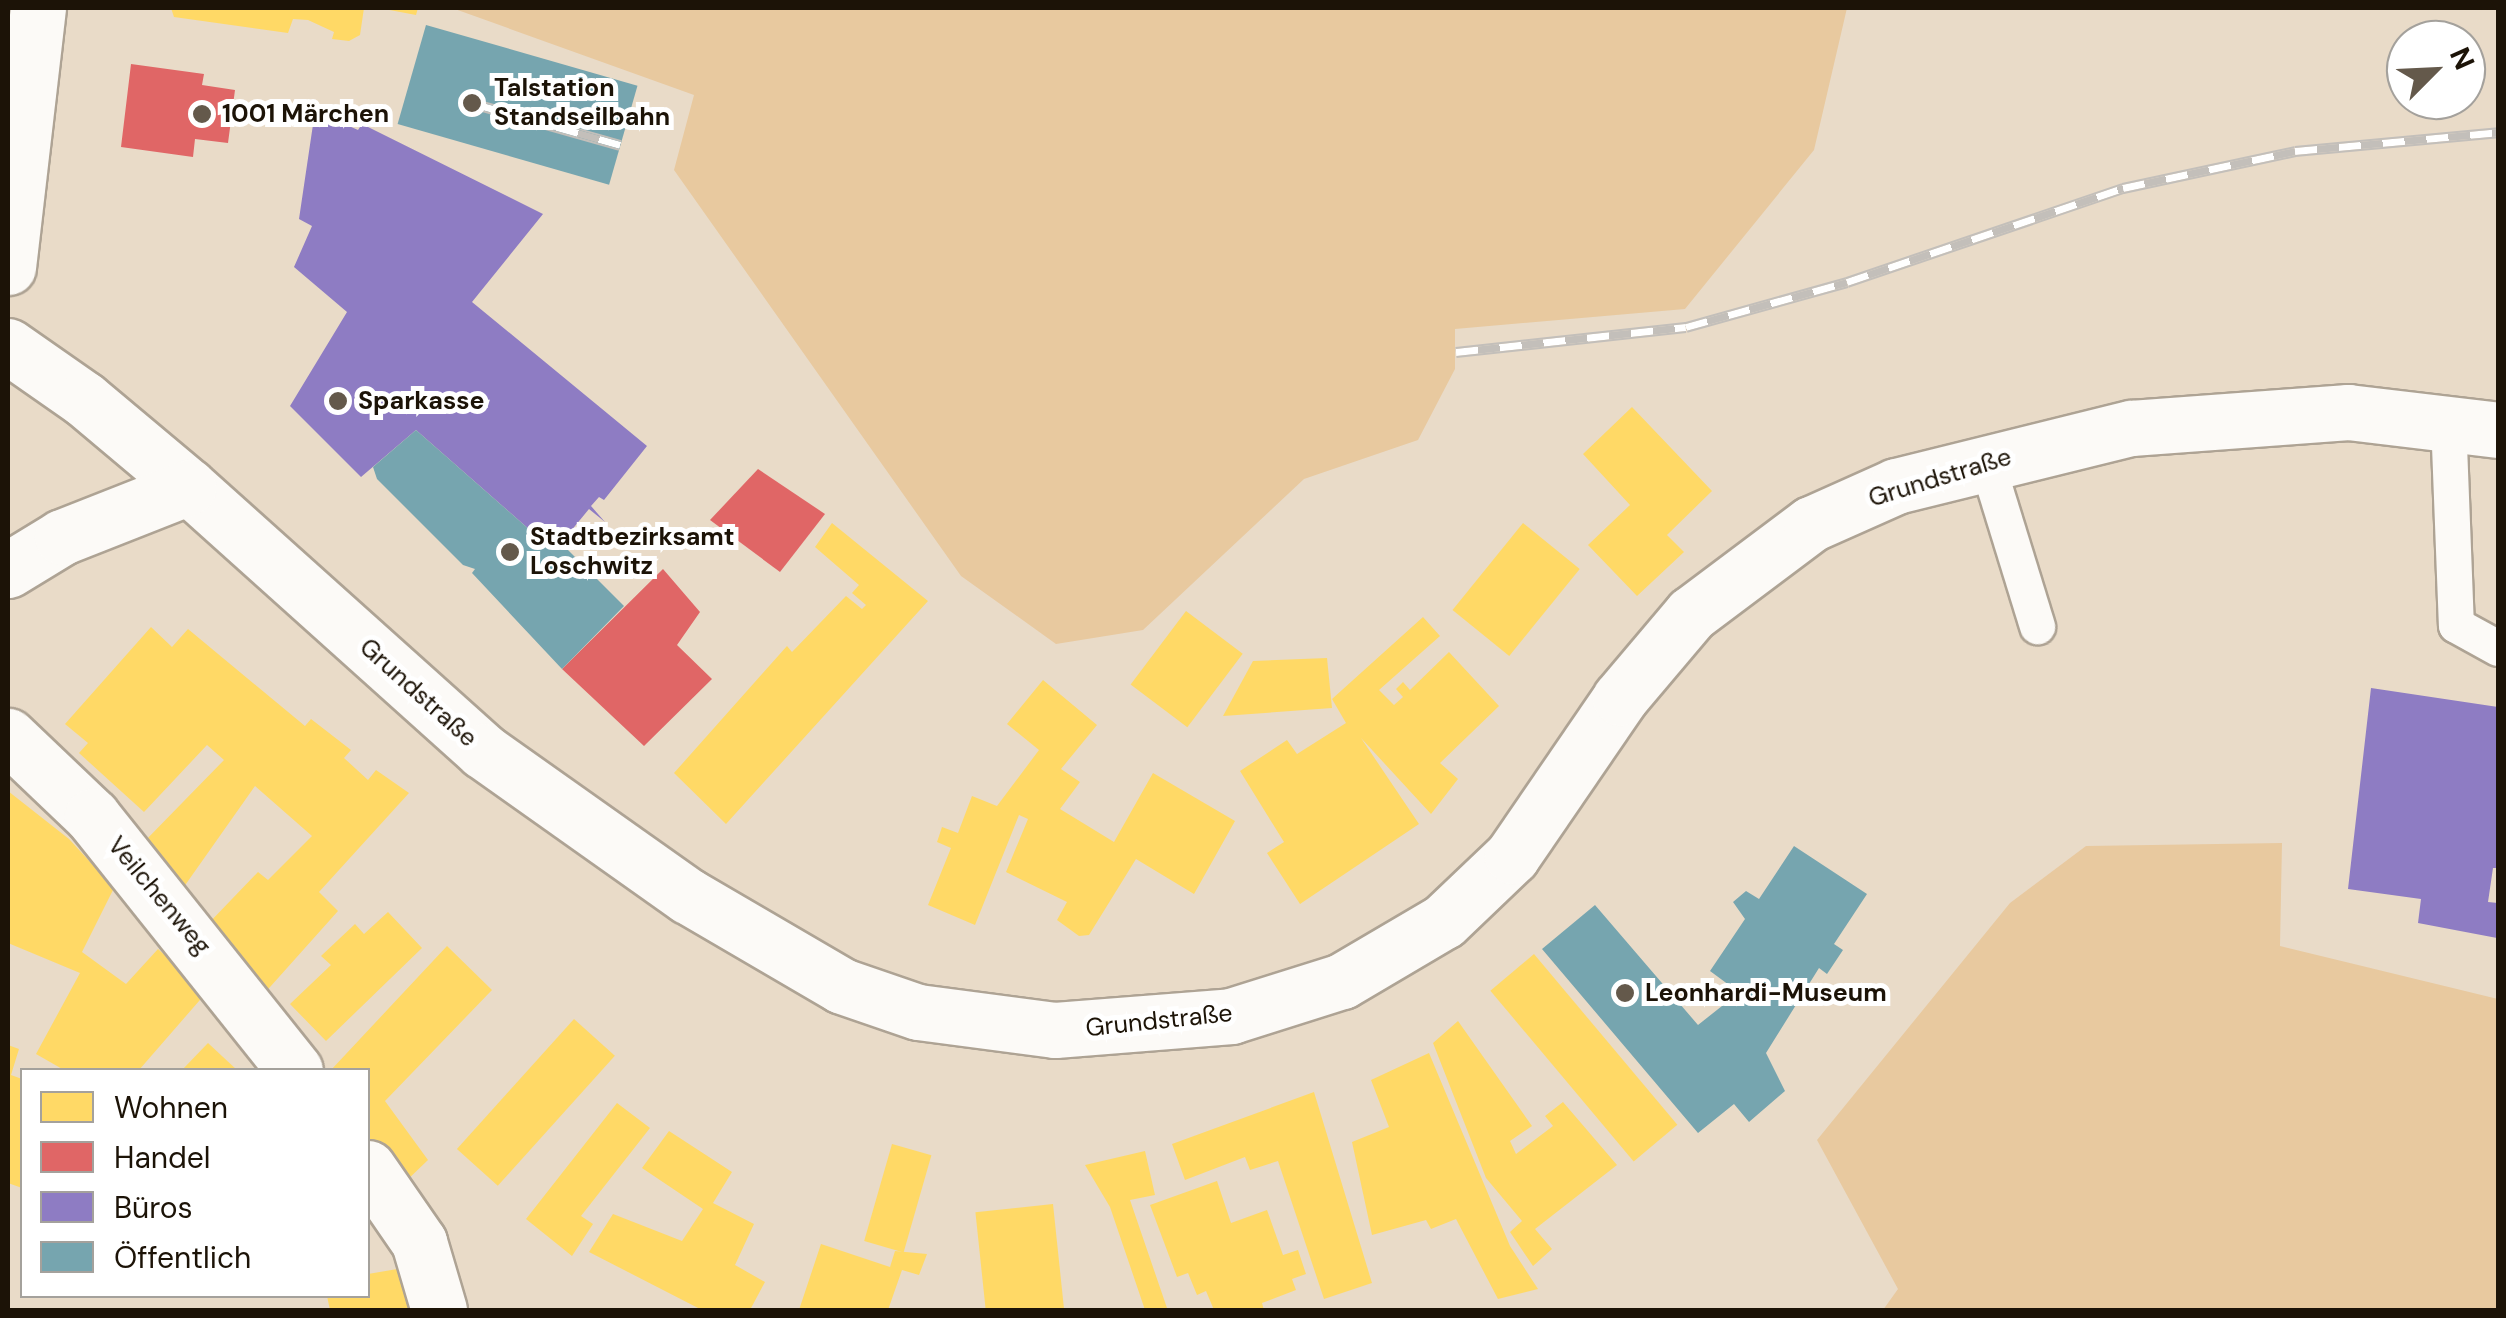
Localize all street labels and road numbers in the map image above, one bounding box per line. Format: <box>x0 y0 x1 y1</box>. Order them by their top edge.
street label: Grundstraße <box>1865 442 2015 514</box>
street label: Grundstraße <box>353 632 483 754</box>
street label: Veilchenweg <box>101 831 217 961</box>
street label: Grundstraße <box>1084 998 1234 1044</box>

